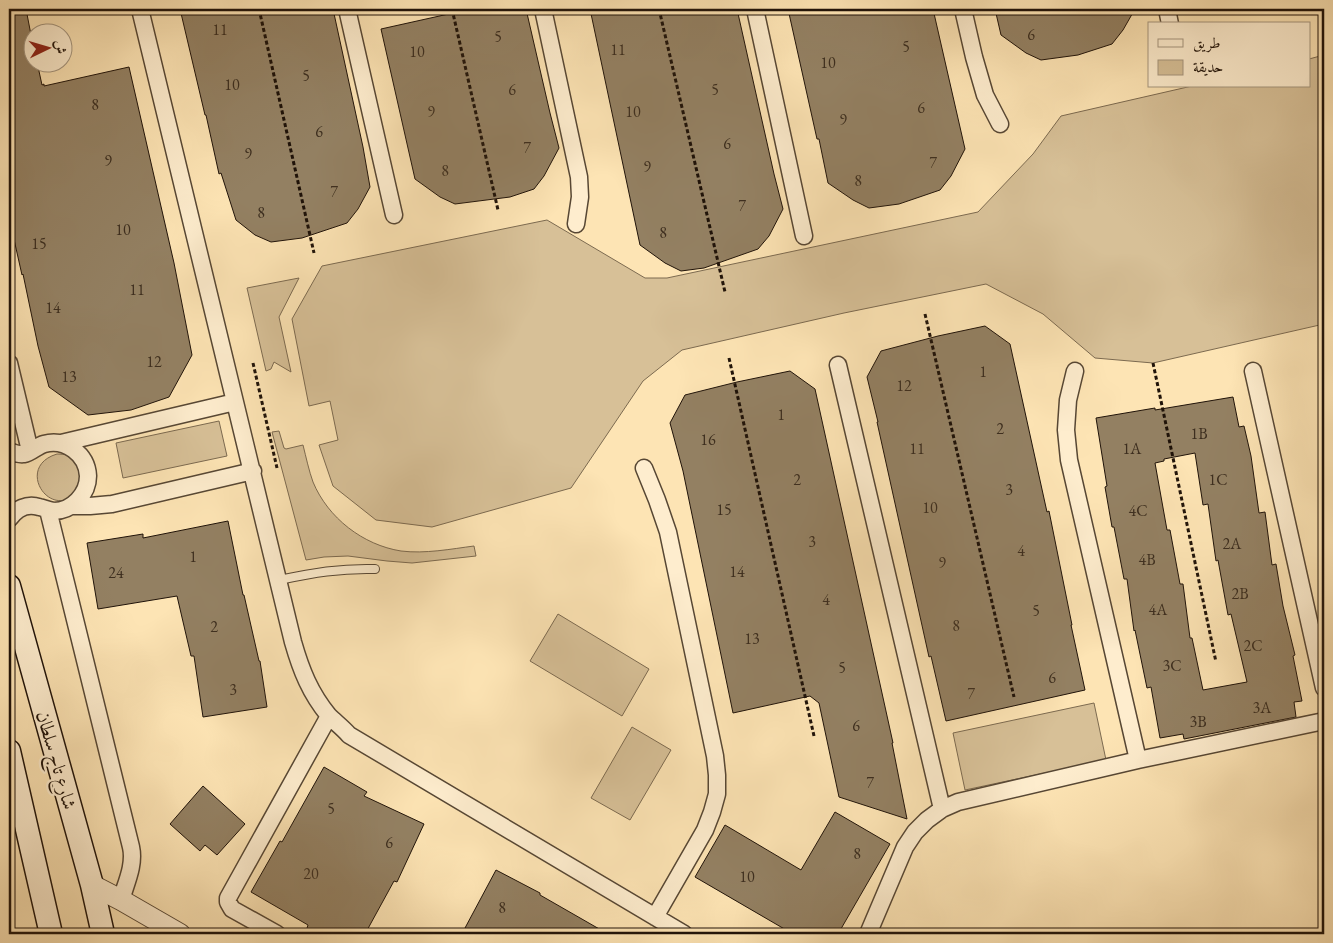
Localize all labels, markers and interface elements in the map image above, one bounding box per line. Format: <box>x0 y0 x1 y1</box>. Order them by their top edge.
house number: 11 <box>212 19 228 40</box>
north arrow <box>22 22 72 72</box>
legend <box>1148 22 1310 88</box>
house number: 6 <box>1027 24 1035 45</box>
house number: 5 <box>494 26 502 47</box>
text: طريق <box>1193 33 1220 53</box>
house number: 5 <box>902 36 910 57</box>
text: ش <box>51 39 71 55</box>
house number: 11 <box>610 39 626 60</box>
house number: 10 <box>409 41 425 62</box>
house number: 10 <box>820 52 836 73</box>
text: حديقة <box>1193 57 1223 76</box>
house number: 5 <box>302 65 310 86</box>
house number: 10 <box>224 74 240 95</box>
house number: 6 <box>508 79 516 100</box>
house number: 5 <box>711 79 719 100</box>
house number: 8 <box>91 94 99 115</box>
house number: 6 <box>917 97 925 118</box>
house number: 9 <box>427 101 435 122</box>
house number: 10 <box>625 101 641 122</box>
house number: 9 <box>839 109 847 130</box>
house number: 6 <box>315 121 323 142</box>
house number: 6 <box>723 133 731 154</box>
house number: 7 <box>523 137 531 158</box>
house number: 9 <box>244 143 252 164</box>
house number: 9 <box>104 150 112 171</box>
house number: 7 <box>929 152 937 173</box>
house number: 9 <box>643 156 651 177</box>
house number: 8 <box>441 160 449 181</box>
house number: 8 <box>854 170 862 191</box>
house number: 7 <box>330 181 338 202</box>
house number: 7 <box>738 195 746 216</box>
house number: 8 <box>257 202 265 223</box>
house number: 10 <box>115 219 131 240</box>
house number: 8 <box>659 222 667 243</box>
house number: 15 <box>31 233 47 254</box>
house number: 11 <box>129 279 145 300</box>
house number: 14 <box>45 297 61 318</box>
house number: 12 <box>146 351 162 372</box>
house number: 1 <box>979 361 987 382</box>
house number: 13 <box>61 366 77 387</box>
house number: 12 <box>896 375 912 396</box>
house number: 1 <box>777 404 785 425</box>
house number: 2 <box>996 418 1004 439</box>
house number: 1B <box>1190 423 1208 444</box>
house number: 16 <box>700 429 716 450</box>
house number: 11 <box>909 438 925 459</box>
house number: 1A <box>1123 438 1142 459</box>
house number: 2 <box>793 469 801 490</box>
house number: 1C <box>1208 469 1228 490</box>
house number: 3 <box>1005 479 1013 500</box>
house number: 10 <box>922 497 938 518</box>
house number: 15 <box>716 499 732 520</box>
house number: 4C <box>1128 500 1148 521</box>
house number: 3 <box>808 531 816 552</box>
house number: 2A <box>1223 533 1242 554</box>
house number: 4 <box>1017 540 1025 561</box>
house number: 1 <box>189 546 197 567</box>
house number: 4B <box>1138 549 1156 570</box>
house number: 9 <box>938 552 946 573</box>
house number: 14 <box>729 561 745 582</box>
house number: 24 <box>108 562 124 583</box>
house number: 2B <box>1231 583 1249 604</box>
house number: 4 <box>822 589 830 610</box>
house number: 4A <box>1149 599 1168 620</box>
house number: 5 <box>1032 600 1040 621</box>
house number: 8 <box>952 615 960 636</box>
house number: 2 <box>210 616 218 637</box>
house number: 13 <box>744 628 760 649</box>
house number: 2C <box>1243 635 1263 656</box>
house number: 3C <box>1162 655 1182 676</box>
house number: 5 <box>838 657 846 678</box>
house number: 6 <box>1048 667 1056 688</box>
house number: 3 <box>229 679 237 700</box>
house number: 7 <box>967 683 975 704</box>
house number: 3A <box>1253 697 1272 718</box>
street label: شارع تاج سلطان <box>26 708 83 814</box>
house number: 3B <box>1189 711 1207 732</box>
house number: 6 <box>852 715 860 736</box>
house number: 7 <box>866 772 874 793</box>
house number: 5 <box>327 798 335 819</box>
house number: 6 <box>385 832 393 853</box>
house number: 8 <box>853 843 861 864</box>
house number: 20 <box>303 863 319 884</box>
house number: 10 <box>739 866 755 887</box>
house number: 8 <box>498 897 506 918</box>

